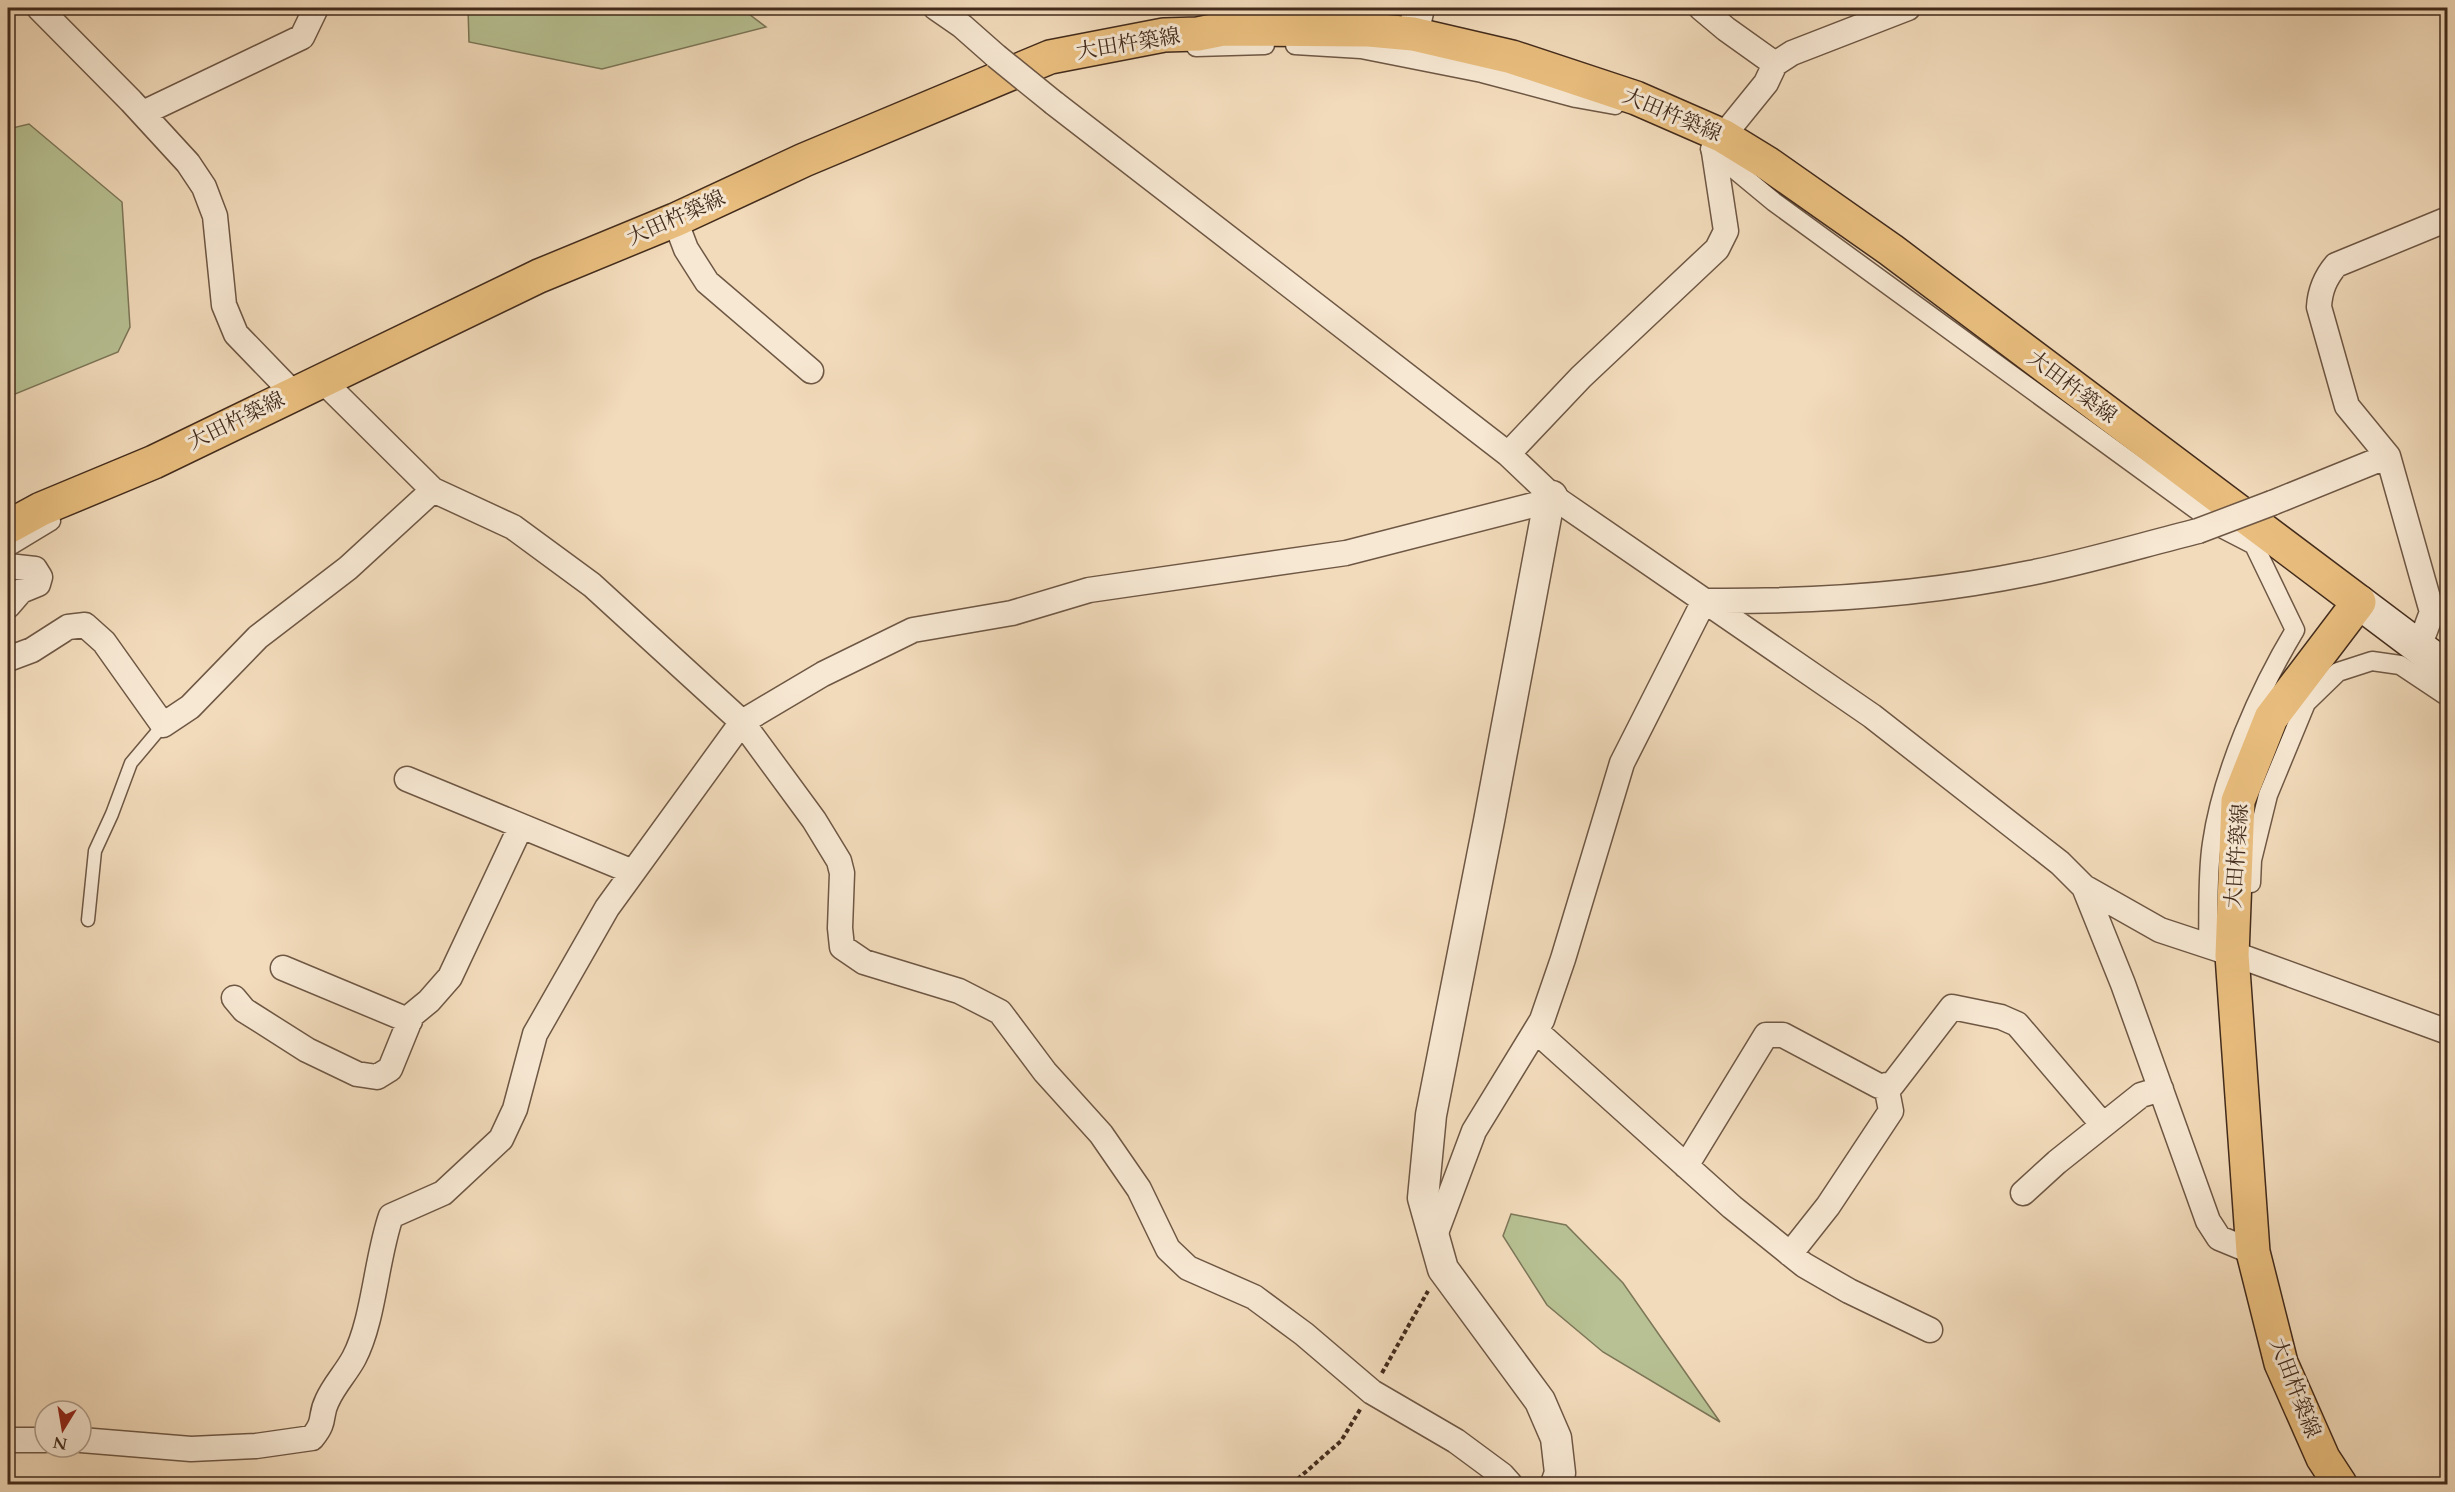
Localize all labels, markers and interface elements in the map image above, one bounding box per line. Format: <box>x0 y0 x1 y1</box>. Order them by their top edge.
street label: 大田杵築線 <box>1074 21 1182 67</box>
street label: 大田杵築線 <box>1618 81 1726 149</box>
street label: 大田杵築線 <box>622 183 730 253</box>
street label: 大田杵築線 <box>2021 344 2123 430</box>
street label: 大田杵築線 <box>182 385 290 457</box>
street label: 大田杵築線 <box>2219 803 2255 909</box>
street label: 大田杵築線 <box>2263 1334 2327 1442</box>
north arrow <box>33 1399 93 1459</box>
text: N <box>51 1431 69 1455</box>

